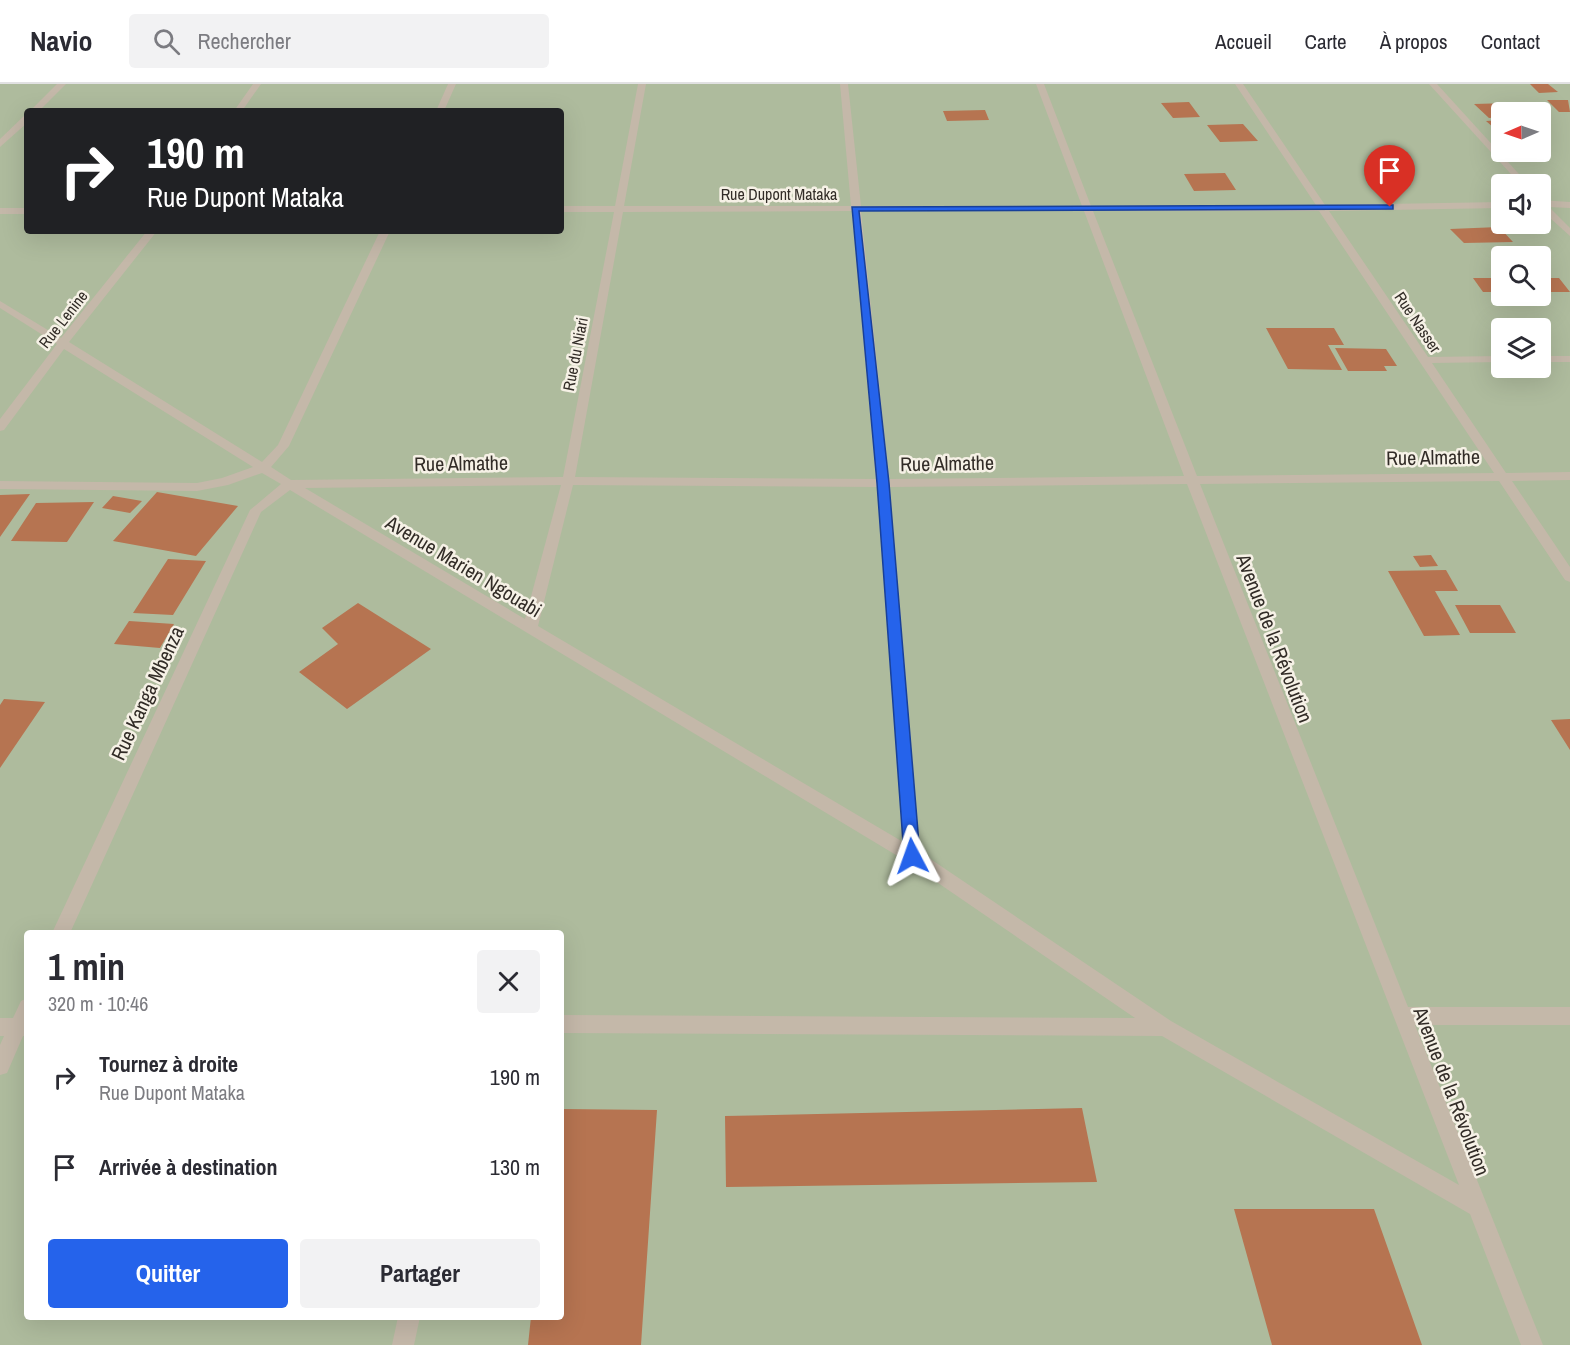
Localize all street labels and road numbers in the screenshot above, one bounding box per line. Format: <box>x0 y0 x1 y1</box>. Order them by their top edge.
street label: Rue Dupont Mataka <box>721 183 838 205</box>
street label: Rue Lenine <box>33 285 93 353</box>
street label: Rue Nasser <box>1390 287 1447 357</box>
street label: Rue du Niari <box>557 315 593 393</box>
street label: Rue Almathe <box>1386 443 1480 471</box>
street label: Rue Almathe <box>414 449 508 477</box>
street label: Rue Almathe <box>900 449 994 477</box>
street label: Avenue Marien Ngouabi <box>380 508 547 623</box>
street label: Avenue de la Révolution <box>1230 549 1320 726</box>
street label: Rue Kanga Mbenza <box>104 622 190 764</box>
street label: Avenue de la Révolution <box>1407 1002 1497 1179</box>

